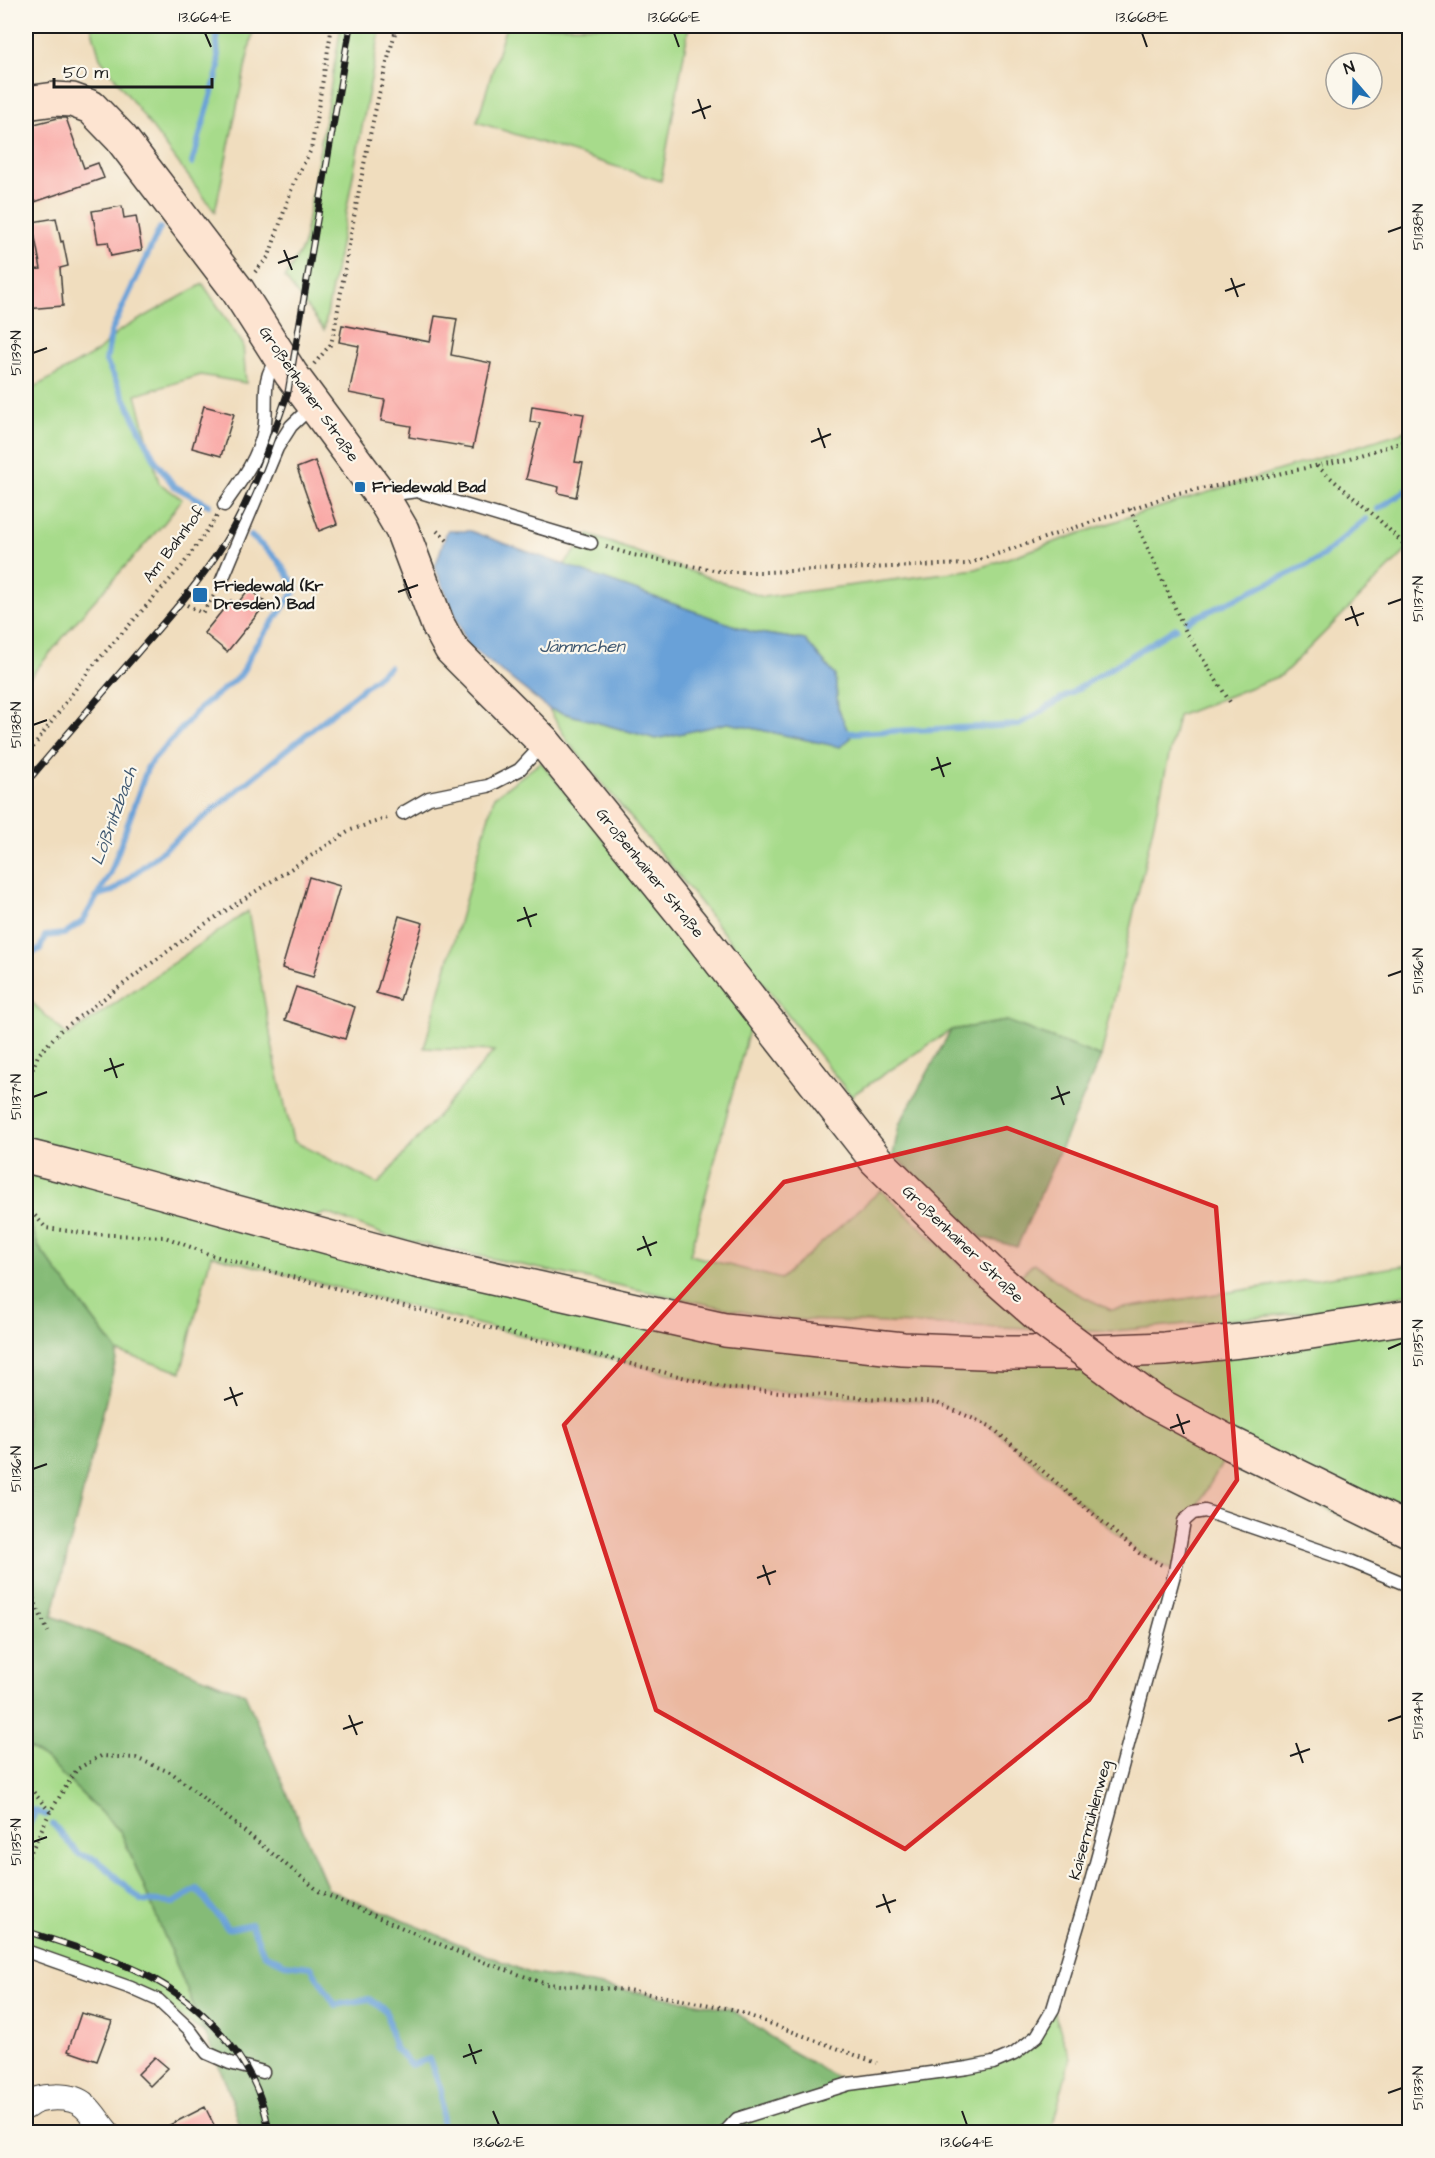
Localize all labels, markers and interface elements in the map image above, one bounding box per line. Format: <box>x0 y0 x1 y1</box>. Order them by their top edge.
text: 13.664°E <box>179 7 232 28</box>
text: 13.666°E <box>648 7 700 28</box>
text: 13.668°E <box>1116 7 1168 28</box>
scale bar <box>54 51 212 89</box>
north arrow <box>1324 51 1384 111</box>
text: N <box>1341 56 1358 80</box>
text: 50 m <box>63 60 108 85</box>
text: 51.138°N <box>1408 204 1429 250</box>
street label: Großenhainer Straße <box>254 322 364 467</box>
text: 51.139°N <box>6 330 27 376</box>
place label: Friedewald Bad <box>372 476 487 498</box>
marker: Friedewald Bad <box>353 480 367 494</box>
street label: Am Bahnhof <box>138 501 210 587</box>
place label: Friedewald (Kr Dresden) Bad <box>214 575 324 615</box>
text: 51.137°N <box>1408 576 1429 622</box>
marker: Friedewald (Kr Dresden) Bad <box>191 586 209 604</box>
water label: Jämmchen <box>539 634 627 659</box>
text: 51.138°N <box>6 702 27 748</box>
water label: Lößnitzbach <box>85 762 144 869</box>
street label: Großenhainer Straße <box>591 803 709 943</box>
text: 51.136°N <box>1408 948 1429 994</box>
text: 51.137°N <box>6 1074 27 1120</box>
street label: Großenhainer Straße <box>897 1180 1029 1308</box>
text: 51.135°N <box>1408 1319 1429 1367</box>
text: 51.136°N <box>6 1446 27 1492</box>
text: 51.134°N <box>1408 1692 1429 1740</box>
street label: Kaisermühlenweg <box>1063 1758 1118 1883</box>
text: 51.135°N <box>6 1818 27 1866</box>
text: 51.133°N <box>1408 2066 1429 2110</box>
text: 13.662°E <box>473 2132 525 2153</box>
text: 13.664°E <box>941 2132 994 2153</box>

